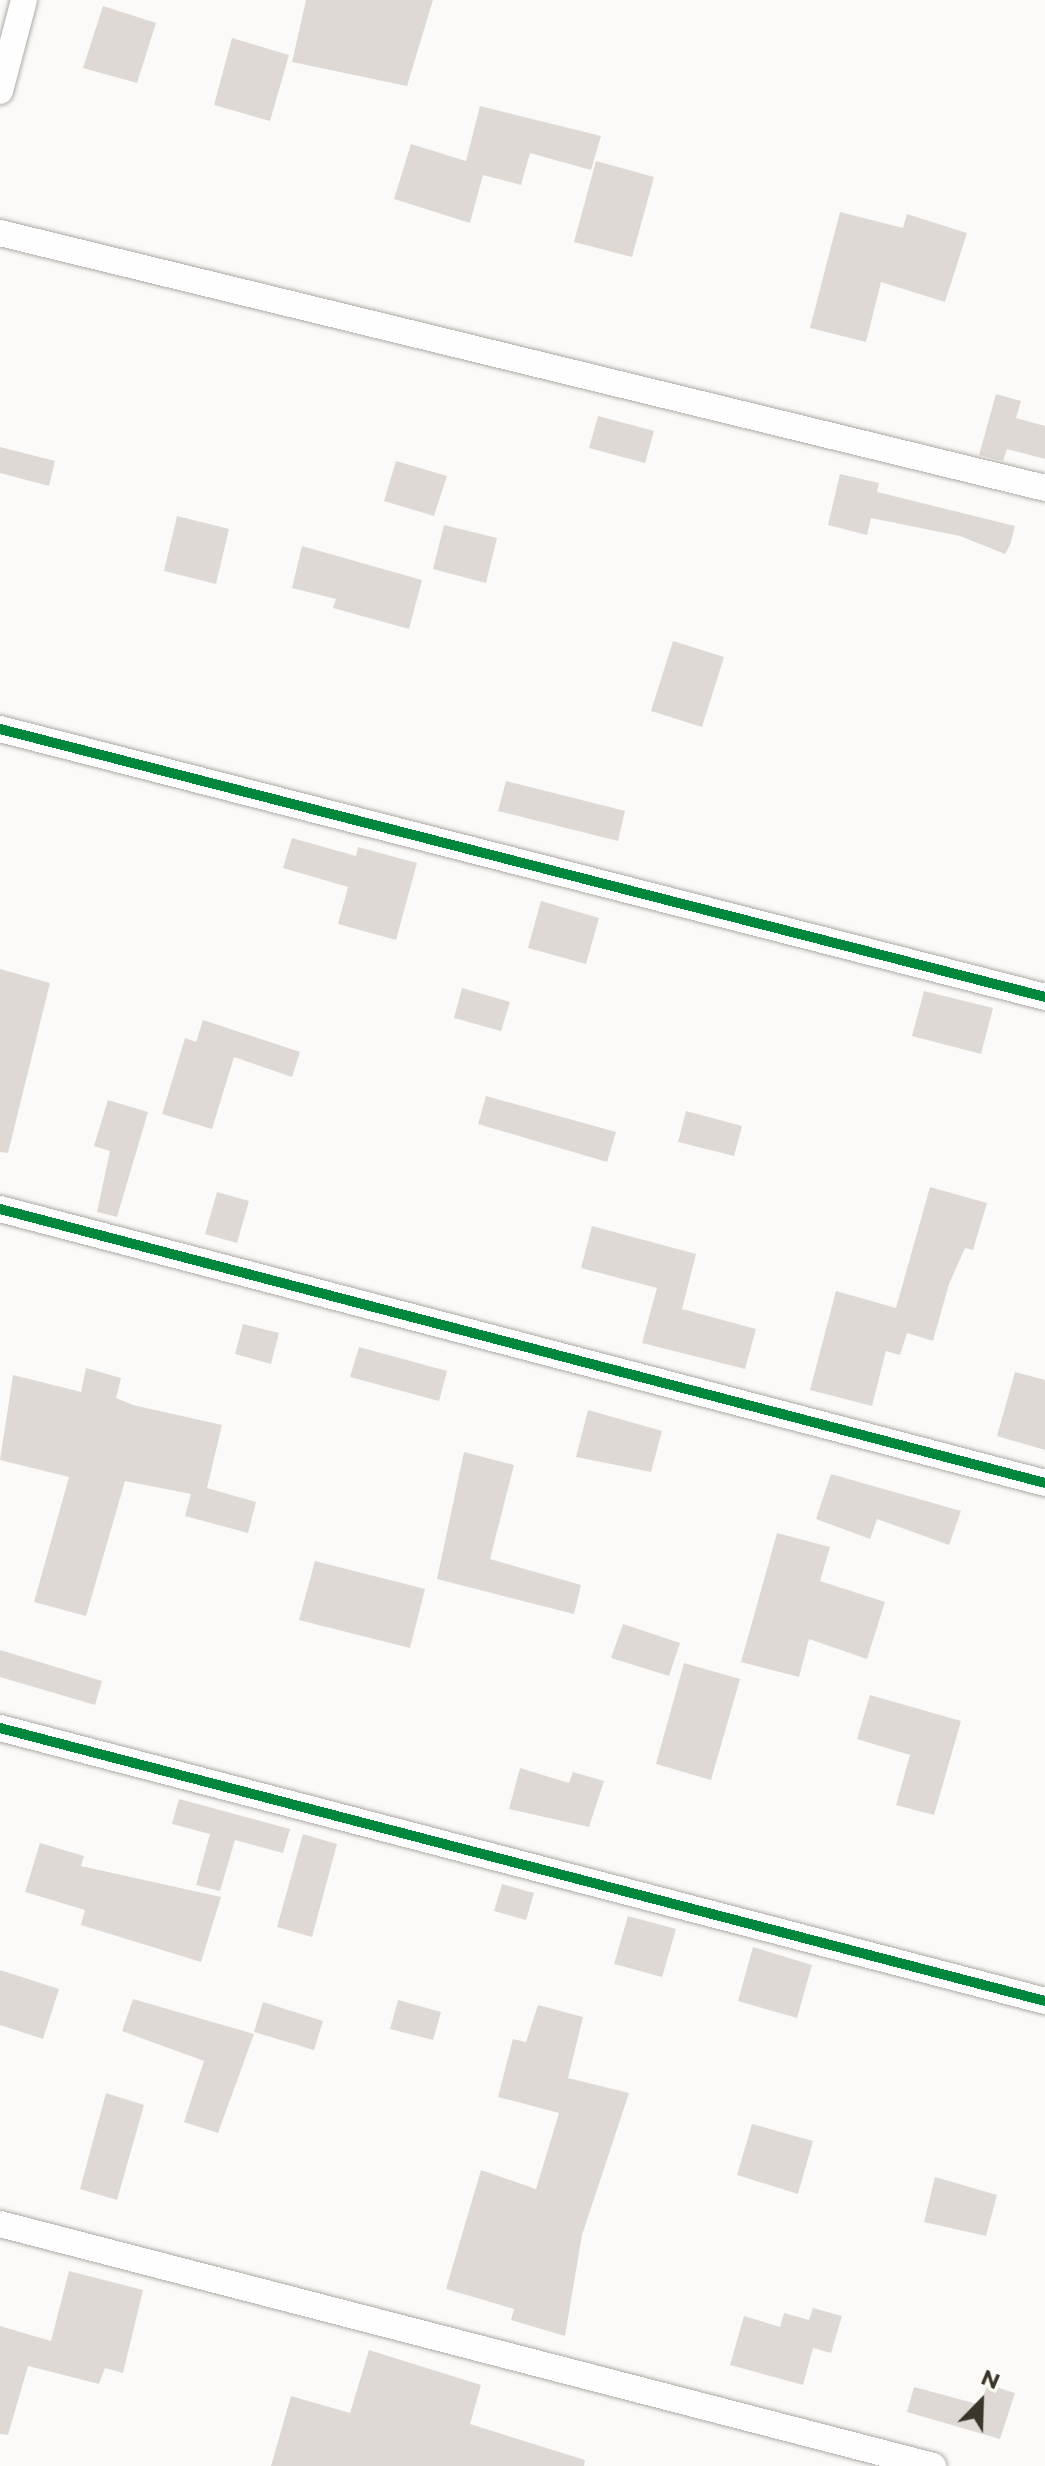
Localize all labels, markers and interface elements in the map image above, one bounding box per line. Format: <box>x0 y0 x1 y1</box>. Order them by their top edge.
north arrow <box>941 2362 1021 2442</box>
text: N <box>977 2364 1004 2395</box>

